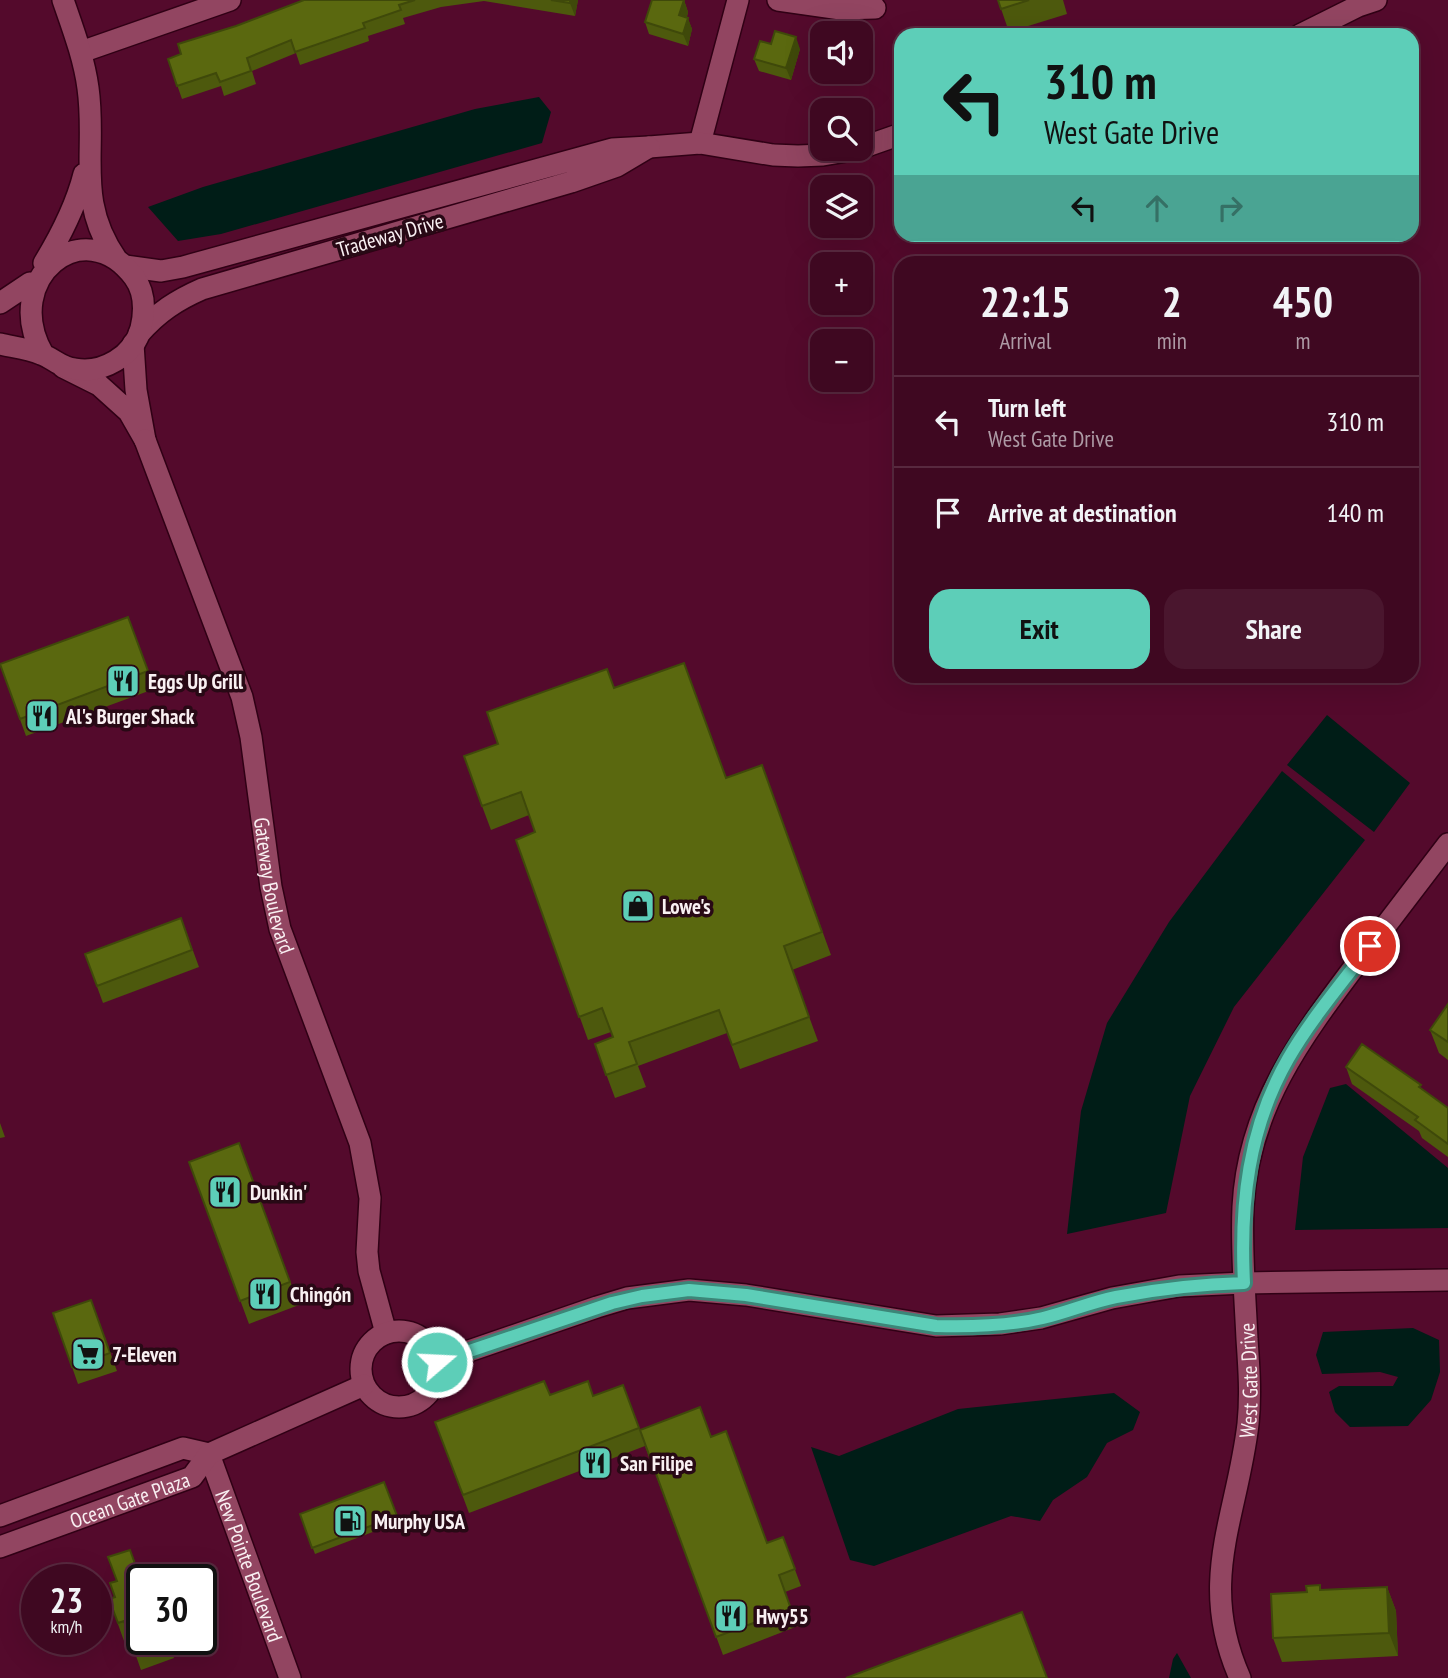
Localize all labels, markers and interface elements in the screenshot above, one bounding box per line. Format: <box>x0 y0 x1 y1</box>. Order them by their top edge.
map controls <box>810 21 873 392</box>
button: sound <box>810 21 873 84</box>
text: 310 m <box>1044 49 1157 113</box>
icon: left <box>929 56 1020 147</box>
button: search <box>810 98 873 161</box>
text: West Gate Drive <box>1044 111 1219 153</box>
button: layers <box>810 175 873 238</box>
icon: left <box>1065 189 1103 227</box>
icon: ahead <box>1138 189 1176 227</box>
icon: right <box>1211 189 1249 227</box>
street label: Tradeway Drive <box>333 207 447 263</box>
button: + <box>810 252 873 315</box>
text: 22:15 <box>980 274 1071 329</box>
text: 2 <box>1162 274 1182 329</box>
text: 450 <box>1273 274 1333 329</box>
text: Arrival <box>999 326 1051 355</box>
text: min <box>1157 326 1187 355</box>
text: m <box>1295 326 1310 355</box>
button: − <box>810 329 873 392</box>
text: Turn left <box>988 391 1066 424</box>
icon: left <box>929 403 967 441</box>
text: 310 m <box>1326 405 1384 438</box>
text: West Gate Drive <box>988 424 1114 453</box>
icon: arrive <box>929 494 967 532</box>
text: Arrive at destination <box>988 496 1177 529</box>
text: 140 m <box>1326 496 1384 529</box>
button: Exit <box>929 589 1150 669</box>
button: Share <box>1164 589 1384 669</box>
restaurant icon: Eggs Up Grill <box>104 662 142 700</box>
place label: Eggs Up Grill <box>148 668 244 695</box>
restaurant icon: Al's Burger Shack <box>23 697 61 735</box>
place label: Al's Burger Shack <box>65 703 195 730</box>
street label: Gateway Boulevard <box>248 816 301 957</box>
shop icon: Lowe's <box>619 887 657 925</box>
place label: Lowe's <box>662 893 711 920</box>
pin <box>1340 916 1400 976</box>
icon: arrive <box>1351 927 1389 965</box>
restaurant icon: Dunkin' <box>206 1173 244 1211</box>
place label: Dunkin' <box>250 1179 307 1206</box>
restaurant icon: Chingón <box>246 1275 284 1313</box>
place label: Chingón <box>290 1281 351 1308</box>
street label: West Gate Drive <box>1233 1322 1263 1440</box>
position arrow <box>400 1325 474 1399</box>
supermarket icon: 7-Eleven <box>69 1335 107 1373</box>
place label: 7-Eleven <box>112 1341 177 1368</box>
restaurant icon: San Filipe <box>576 1444 614 1482</box>
place label: San Filipe <box>620 1450 693 1477</box>
street label: Ocean Gate Plaza <box>66 1466 193 1534</box>
street label: New Pointe Boulevard <box>210 1486 289 1646</box>
fuel station icon: Murphy USA <box>331 1502 369 1540</box>
place label: Murphy USA <box>374 1508 465 1535</box>
speed limit sign: 30 <box>126 1564 217 1655</box>
text: 23 <box>50 1577 83 1623</box>
restaurant icon: Hwy55 <box>712 1597 750 1635</box>
place label: Hwy55 <box>756 1603 809 1630</box>
text: km/h <box>51 1615 82 1638</box>

